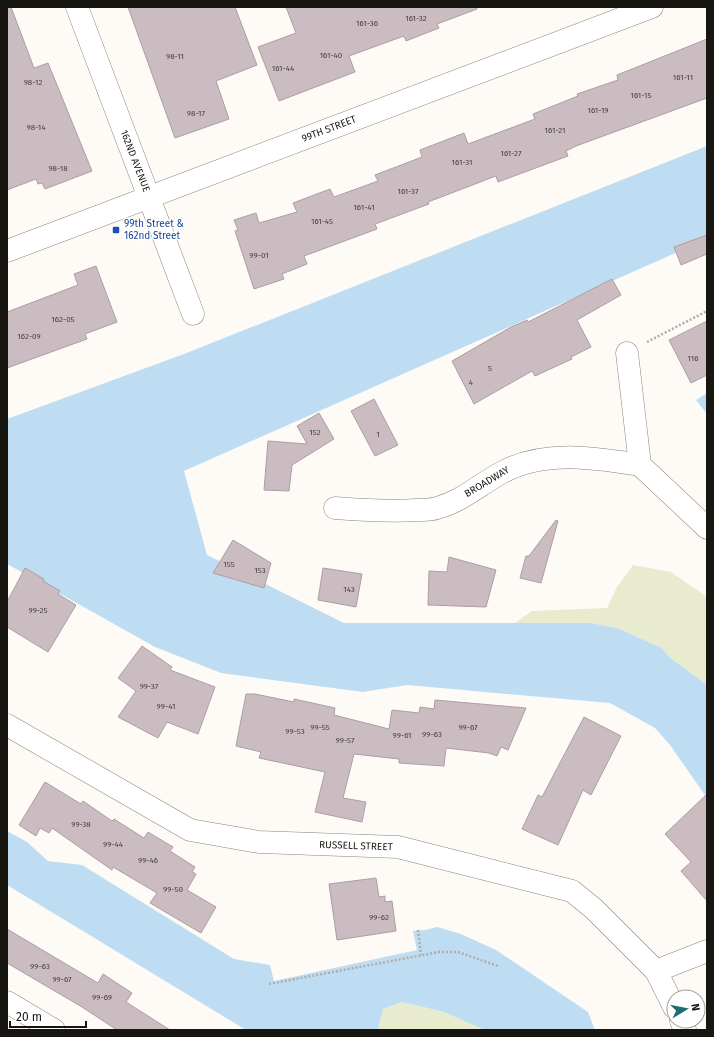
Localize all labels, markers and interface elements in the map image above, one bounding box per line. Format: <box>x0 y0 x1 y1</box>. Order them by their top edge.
house number: 161-32 <box>405 14 427 23</box>
house number: 161-36 <box>356 19 378 28</box>
house number: 161-40 <box>320 51 343 60</box>
house number: 98-11 <box>166 52 184 61</box>
house number: 161-44 <box>272 64 295 73</box>
house number: 161-11 <box>673 73 693 82</box>
house number: 98-12 <box>24 78 42 87</box>
house number: 161-15 <box>631 91 651 100</box>
house number: 161-19 <box>587 106 609 115</box>
house number: 98-17 <box>187 109 206 118</box>
street label: 99TH STREET <box>300 113 359 145</box>
house number: 98-14 <box>27 123 46 132</box>
house number: 161-21 <box>545 126 565 135</box>
street label: 162ND AVENUE <box>118 128 152 194</box>
house number: 161-27 <box>501 149 522 158</box>
house number: 161-31 <box>452 158 472 167</box>
house number: 98-18 <box>48 164 68 173</box>
house number: 161-37 <box>397 187 419 196</box>
house number: 161-41 <box>353 203 375 212</box>
house number: 161-45 <box>311 217 333 226</box>
place label: 99th Street & 162nd Street <box>124 218 184 242</box>
marker: 99th Street & 162nd Street <box>111 225 121 235</box>
house number: 99-01 <box>249 251 269 260</box>
house number: 162-05 <box>51 315 75 324</box>
house number: 162-09 <box>17 332 41 341</box>
house number: 116 <box>687 354 699 363</box>
house number: 5 <box>488 364 492 373</box>
house number: 4 <box>469 378 474 387</box>
house number: 152 <box>309 428 321 437</box>
house number: 1 <box>376 430 380 439</box>
street label: BROADWAY <box>462 464 512 500</box>
house number: 155 <box>223 560 235 569</box>
house number: 153 <box>254 566 266 575</box>
house number: 143 <box>343 585 355 594</box>
house number: 99-25 <box>28 606 48 615</box>
house number: 99-37 <box>140 682 159 691</box>
house number: 99-41 <box>157 702 175 711</box>
house number: 99-55 <box>310 723 330 732</box>
house number: 99-67 <box>458 723 478 732</box>
house number: 99-53 <box>285 727 305 736</box>
house number: 99-63 <box>422 730 442 739</box>
house number: 99-61 <box>393 731 411 740</box>
house number: 99-57 <box>336 736 355 745</box>
house number: 99-38 <box>71 820 91 829</box>
street label: RUSSELL STREET <box>319 839 394 853</box>
house number: 99-44 <box>103 840 124 849</box>
house number: 99-46 <box>138 856 158 865</box>
house number: 99-50 <box>163 885 184 894</box>
house number: 99-62 <box>369 913 389 922</box>
house number: 99-63 <box>30 962 50 971</box>
house number: 99-67 <box>52 975 72 984</box>
north arrow <box>666 989 706 1029</box>
house number: 99-69 <box>92 993 112 1002</box>
scale bar <box>10 1003 86 1029</box>
text: N <box>688 1003 702 1012</box>
text: 20 m <box>16 1010 42 1024</box>

